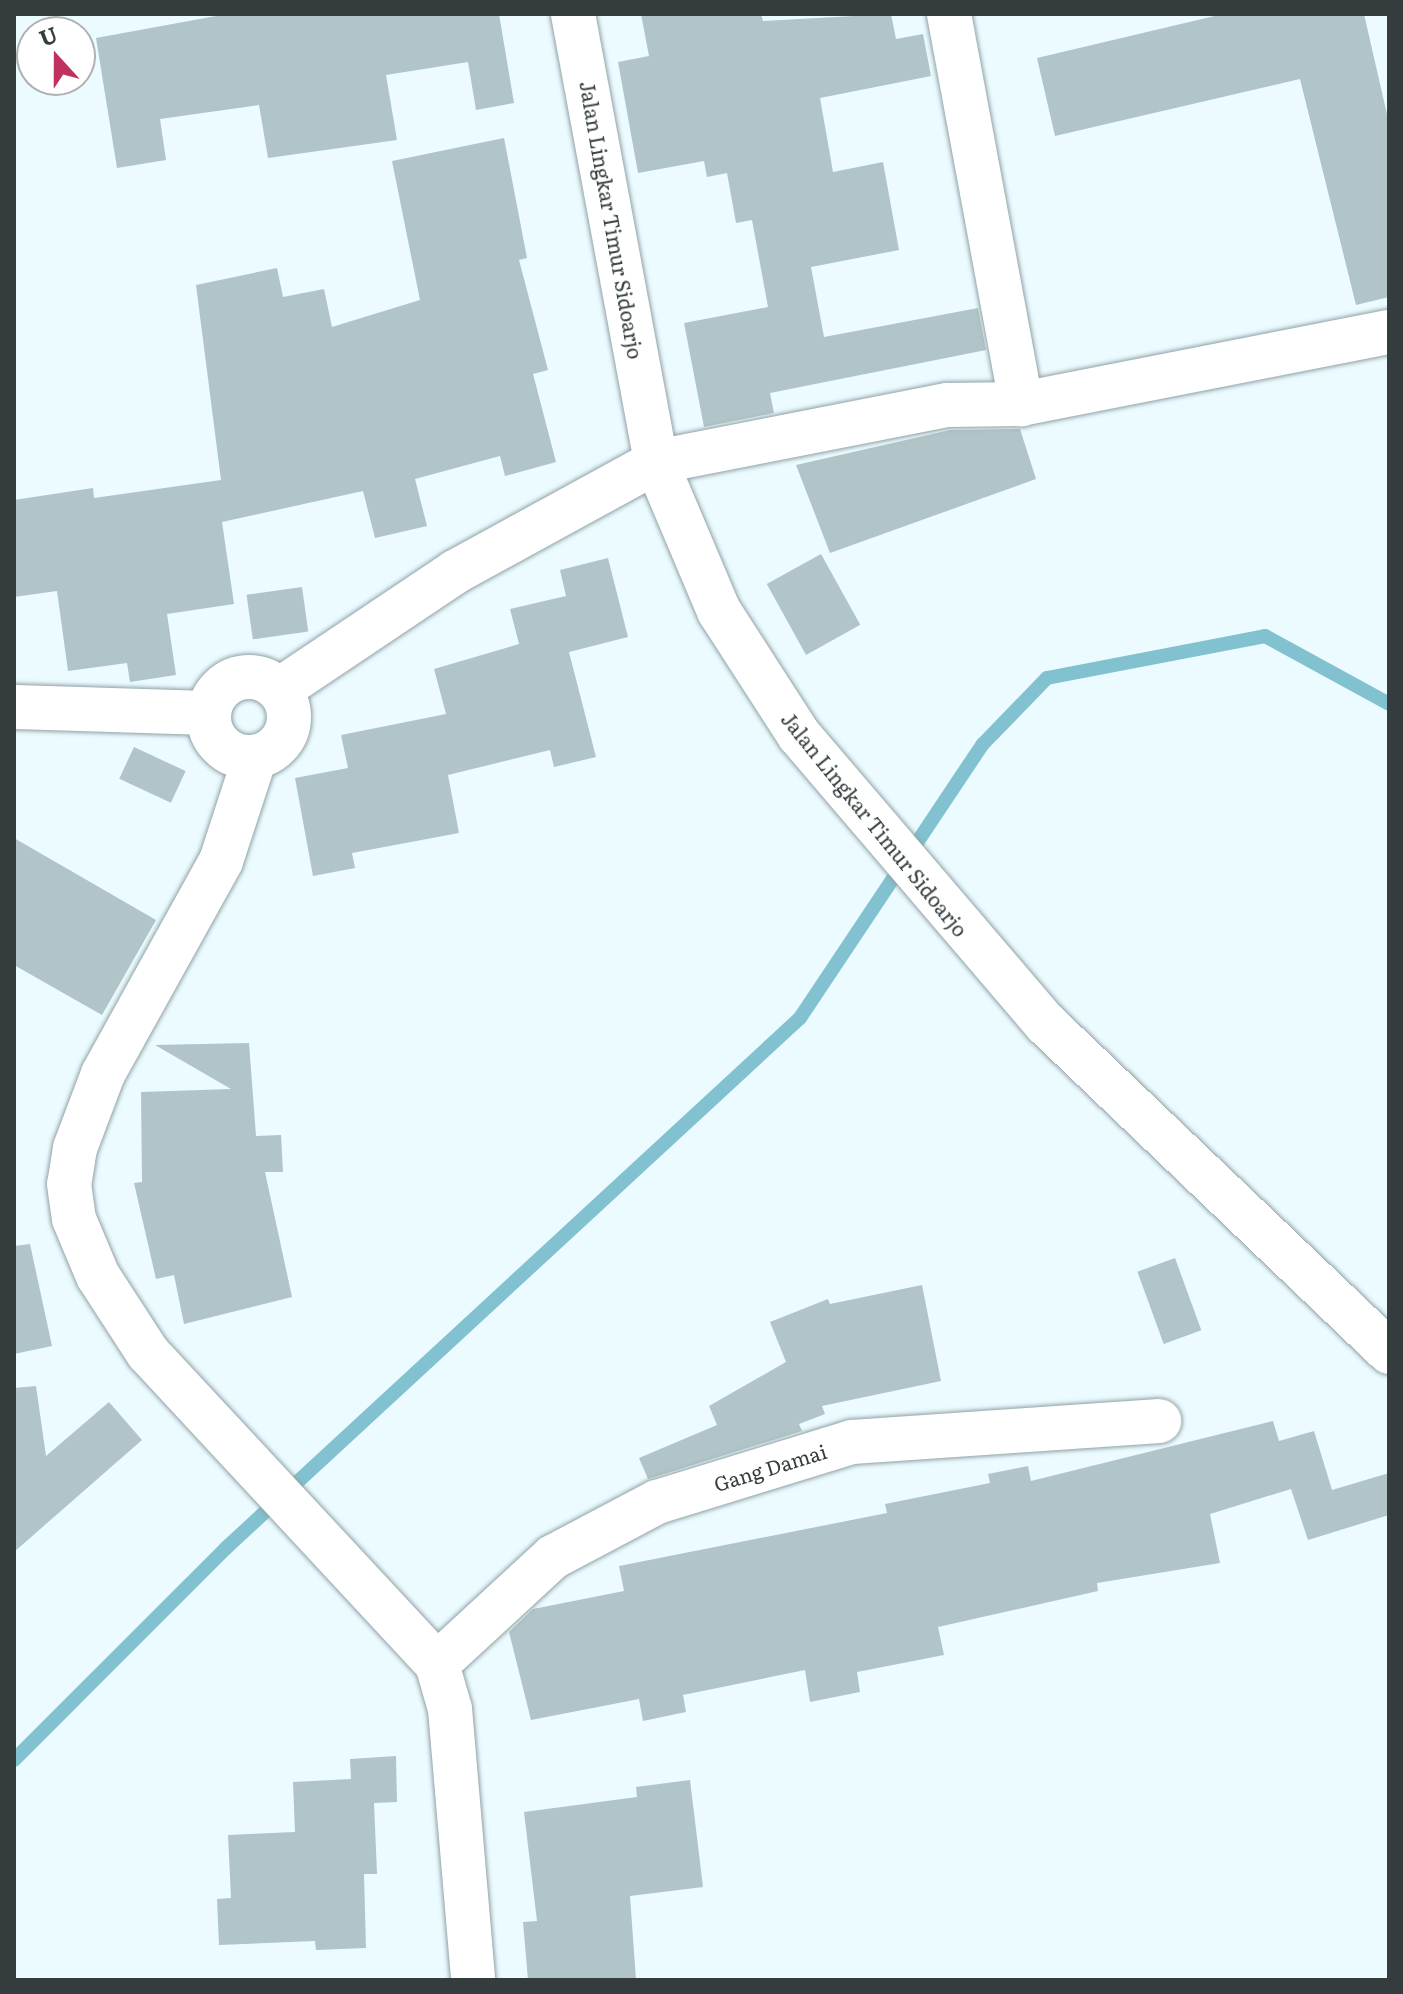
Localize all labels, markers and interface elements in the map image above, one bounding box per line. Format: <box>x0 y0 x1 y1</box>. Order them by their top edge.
north arrow <box>16 16 96 96</box>
text: U <box>34 16 62 54</box>
street label: Jalan Lingkar Timur Sidoarjo <box>576 79 648 361</box>
street label: Jalan Lingkar Timur Sidoarjo <box>777 707 973 941</box>
street label: Gang Damai <box>711 1438 829 1496</box>

